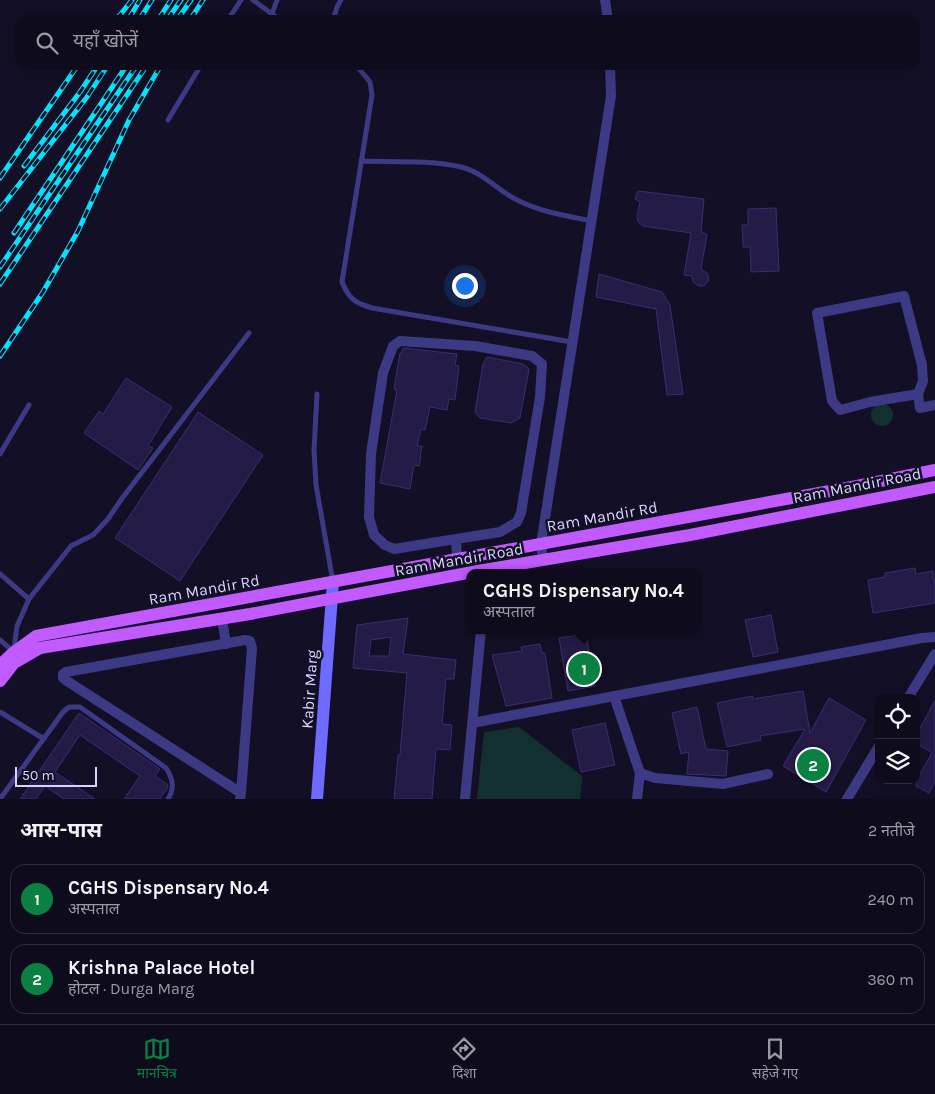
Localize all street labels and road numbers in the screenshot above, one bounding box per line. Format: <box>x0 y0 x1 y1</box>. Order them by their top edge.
street label: Ram Mandir Road <box>791 464 923 507</box>
street label: Ram Mandir Rd <box>545 497 659 536</box>
street label: Ram Mandir Road <box>393 539 525 580</box>
street label: Ram Mandir Rd <box>147 570 261 609</box>
street label: Kabir Marg <box>297 649 322 729</box>

